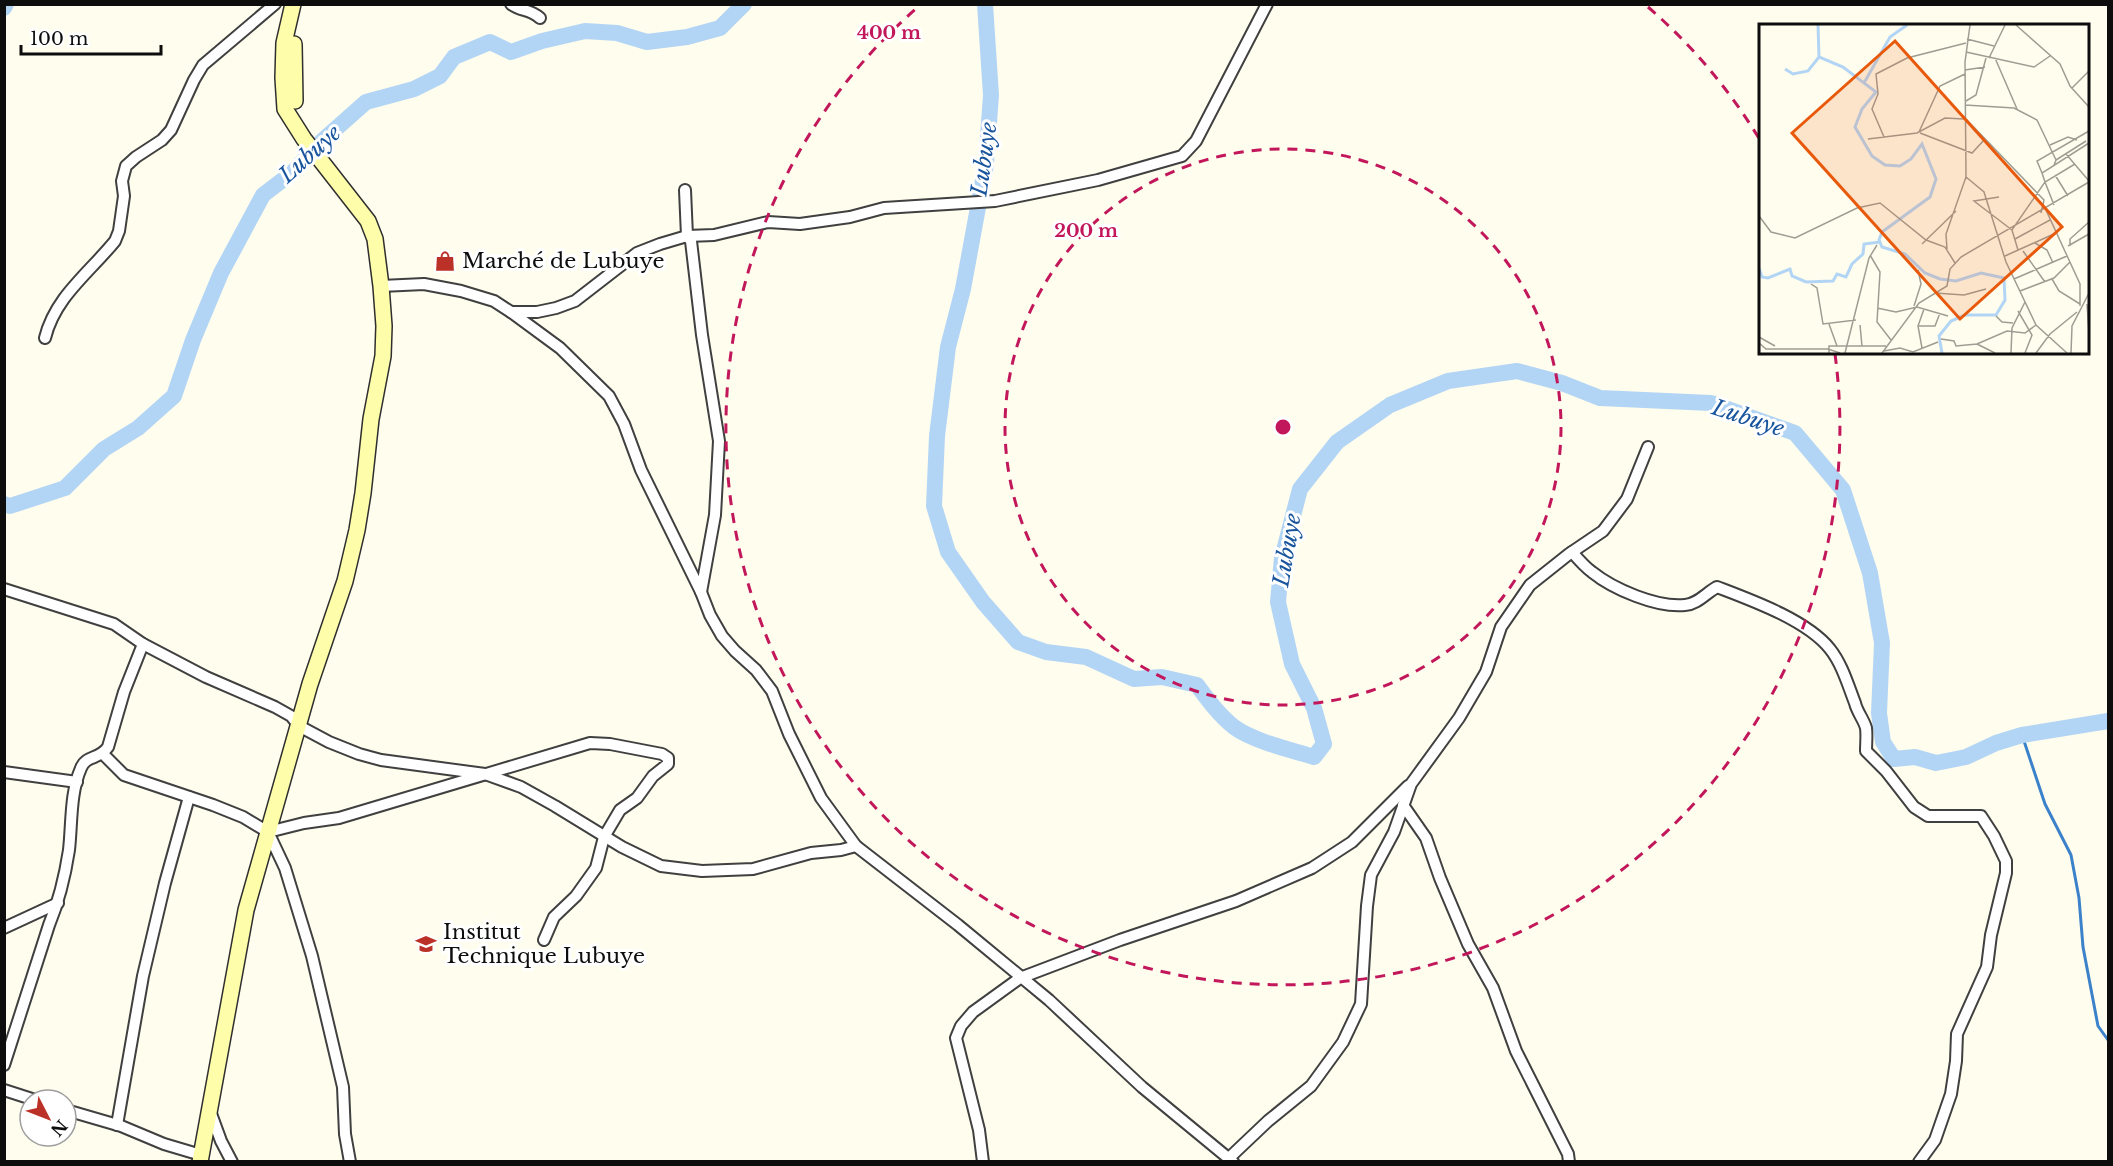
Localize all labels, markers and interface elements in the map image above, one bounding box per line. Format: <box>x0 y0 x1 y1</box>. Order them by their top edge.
scale bar <box>21 18 160 56</box>
text: 400 m <box>857 22 921 44</box>
inset map <box>1759 24 2089 354</box>
text: 100 m <box>30 28 88 50</box>
water label: Lubuye <box>273 119 347 190</box>
water label: Lubuye <box>965 120 1003 199</box>
text: 200 m <box>1054 220 1118 242</box>
place label: Marché de Lubuye <box>462 248 664 274</box>
shop icon: Marché de Lubuye <box>433 249 457 273</box>
water label: Lubuye <box>1708 393 1787 442</box>
centre of rings <box>1273 417 1293 437</box>
water label: Lubuye <box>1267 511 1307 590</box>
place label: Institut Technique Lubuye <box>443 919 645 969</box>
school or university icon: Institut Technique Lubuye <box>414 932 438 956</box>
north arrow <box>18 1088 78 1148</box>
text: N <box>47 1116 72 1140</box>

